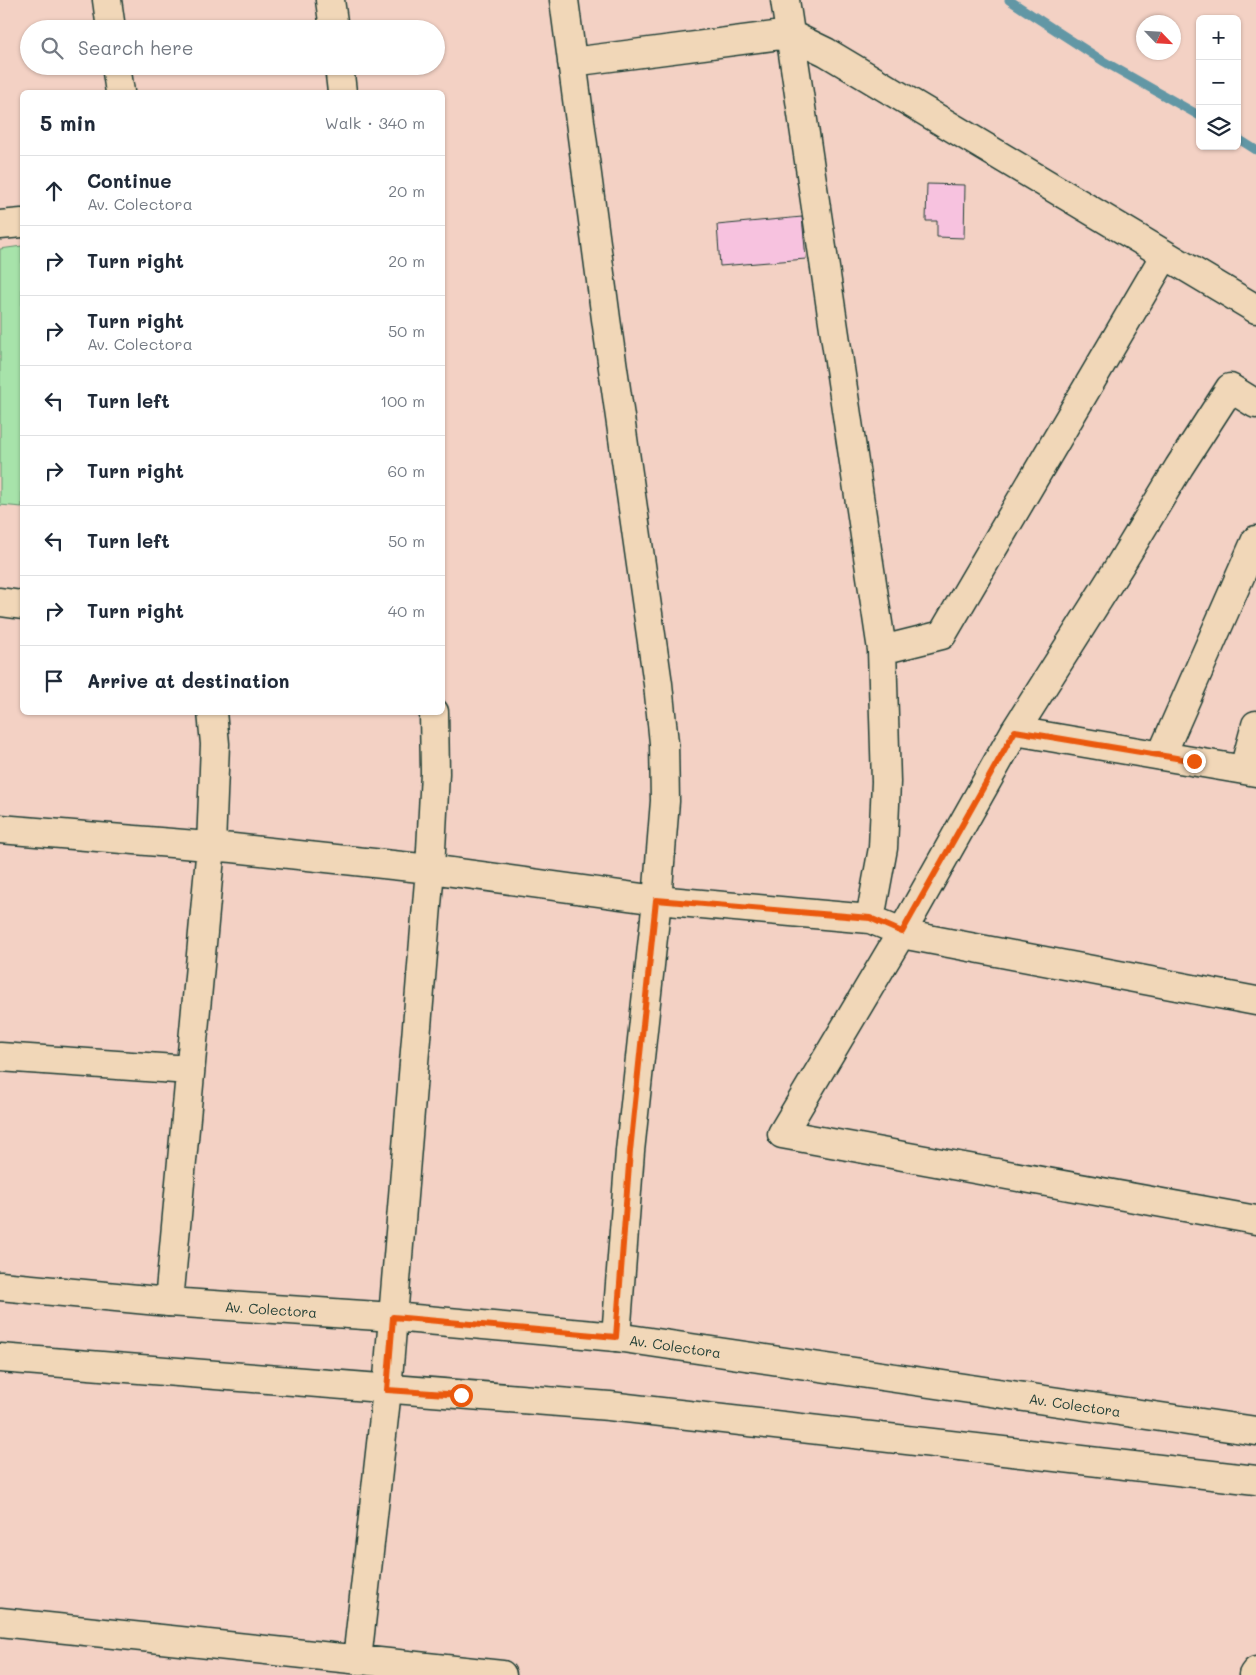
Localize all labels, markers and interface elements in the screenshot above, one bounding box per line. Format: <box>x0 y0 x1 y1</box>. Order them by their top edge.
north arrow <box>1136 15 1181 60</box>
map controls <box>1196 15 1241 150</box>
button: + <box>1196 15 1241 60</box>
search box <box>20 20 445 75</box>
icon: search <box>38 34 66 62</box>
text: Search here <box>78 35 194 60</box>
button: − <box>1196 60 1241 105</box>
button: layers <box>1196 105 1241 150</box>
text: 5 min <box>40 109 96 136</box>
text: Walk · 340 m <box>325 112 425 133</box>
text: Continue <box>87 168 172 193</box>
icon: ahead <box>40 177 68 205</box>
text: 20 m <box>388 180 425 201</box>
text: Av. Colectora <box>87 193 193 214</box>
icon: right <box>40 247 68 275</box>
text: Turn right <box>87 248 184 273</box>
text: 20 m <box>388 250 425 271</box>
text: Turn right <box>87 308 184 333</box>
icon: right <box>40 317 68 345</box>
text: 50 m <box>388 320 425 341</box>
text: Av. Colectora <box>87 333 193 354</box>
icon: left <box>40 387 68 415</box>
text: Turn left <box>87 388 170 413</box>
text: 100 m <box>380 390 425 411</box>
icon: right <box>40 457 68 485</box>
text: Turn right <box>87 458 184 483</box>
text: 60 m <box>388 460 425 481</box>
icon: left <box>40 527 68 555</box>
text: Turn left <box>87 528 170 553</box>
text: 50 m <box>388 530 425 551</box>
icon: right <box>40 597 68 625</box>
text: Turn right <box>87 598 184 623</box>
text: 40 m <box>388 600 425 621</box>
icon: arrive <box>40 667 68 695</box>
text: Arrive at destination <box>87 668 290 693</box>
route end <box>1183 750 1206 773</box>
street label: Av. Colectora <box>224 1296 318 1321</box>
street label: Av. Colectora <box>628 1330 722 1362</box>
route start <box>450 1384 473 1407</box>
street label: Av. Colectora <box>1028 1388 1122 1421</box>

